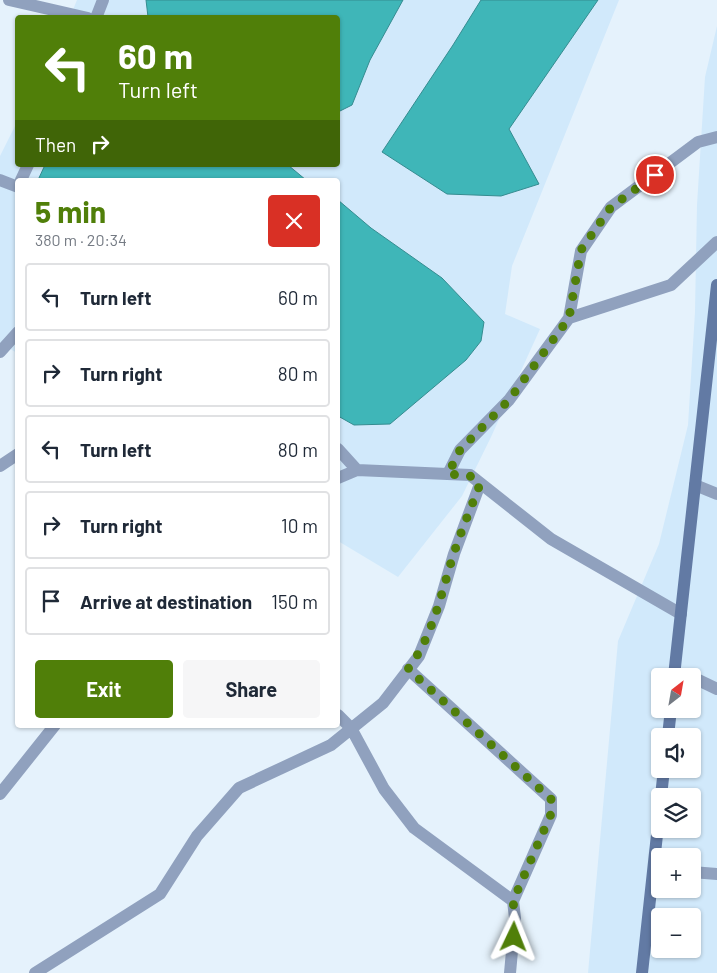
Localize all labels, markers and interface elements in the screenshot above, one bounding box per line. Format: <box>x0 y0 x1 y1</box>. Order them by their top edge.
text: 60 m <box>118 34 193 76</box>
icon: left <box>35 35 100 100</box>
text: Turn left <box>118 76 198 102</box>
icon: right <box>86 130 114 158</box>
text: Then <box>35 133 76 156</box>
pin <box>634 154 676 196</box>
icon: arrive <box>641 161 669 189</box>
text: 5 min <box>35 193 106 229</box>
button: close <box>268 195 320 247</box>
text: 380 m · 20:34 <box>35 230 127 249</box>
icon: left <box>37 283 65 311</box>
text: Turn left <box>80 286 151 309</box>
text: 60 m <box>278 286 318 309</box>
icon: right <box>37 359 65 387</box>
text: Turn right <box>80 362 162 385</box>
text: 80 m <box>278 362 318 385</box>
icon: left <box>37 435 65 463</box>
text: Turn left <box>80 438 151 461</box>
text: 80 m <box>278 438 318 461</box>
icon: right <box>37 511 65 539</box>
text: Turn right <box>80 514 162 537</box>
text: 10 m <box>281 514 318 537</box>
icon: arrive <box>37 587 65 615</box>
text: Arrive at destination <box>80 590 252 613</box>
text: 150 m <box>271 590 318 613</box>
button: Exit <box>35 660 173 718</box>
button: Share <box>183 660 320 718</box>
north arrow <box>651 668 701 718</box>
map controls <box>651 668 701 958</box>
button: sound <box>651 728 701 778</box>
button: layers <box>651 788 701 838</box>
button: + <box>651 848 701 898</box>
button: − <box>651 908 701 958</box>
position arrow <box>487 910 539 962</box>

